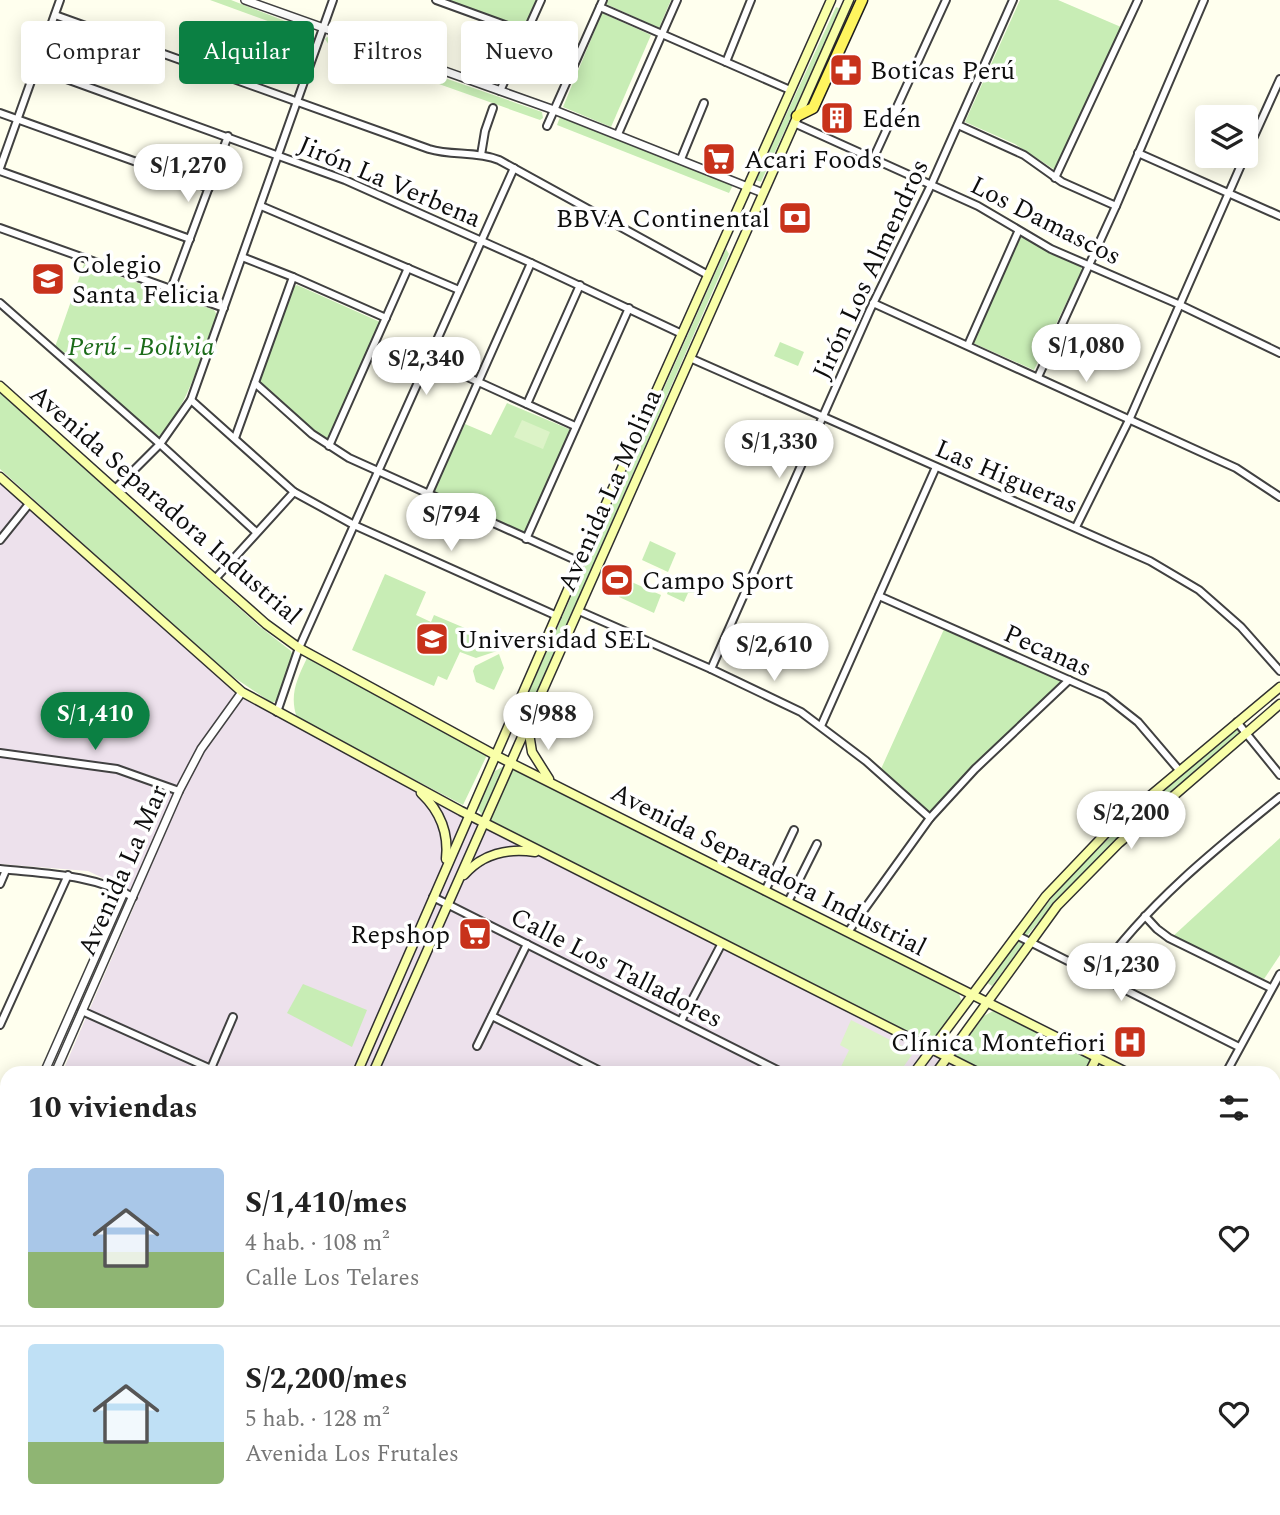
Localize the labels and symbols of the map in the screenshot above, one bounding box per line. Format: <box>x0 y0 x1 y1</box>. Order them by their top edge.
pharmacy icon: Boticas Perú <box>827 51 865 89</box>
place label: Boticas Perú <box>870 51 1015 91</box>
building icon: Edén <box>818 99 856 137</box>
place label: Edén <box>862 99 921 139</box>
street label: Jirón La Verbena <box>292 125 488 239</box>
supermarket icon: Acari Foods <box>700 140 738 178</box>
place label: Acari Foods <box>744 140 882 180</box>
pin: S/1,270 <box>123 144 253 204</box>
street label: Jirón Los Almendros <box>802 153 940 386</box>
street label: Los Damascos <box>963 166 1128 276</box>
place label: BBVA Continental <box>556 199 770 239</box>
bank icon: BBVA Continental <box>776 199 814 237</box>
place label: Colegio Santa Felicia <box>72 245 220 315</box>
school or university icon: Colegio Santa Felicia <box>29 260 67 298</box>
pin: S/1,080 <box>1021 324 1151 384</box>
park label: Perú - Bolivia <box>68 327 214 367</box>
pin: S/2,340 <box>361 338 491 397</box>
street label: Avenida Separadora Industrial <box>20 375 311 635</box>
street label: Avenida La Molina <box>547 382 673 598</box>
pin: S/1,330 <box>714 420 844 480</box>
street label: Las Higueras <box>929 429 1084 525</box>
pin: S/794 <box>402 494 500 553</box>
sports icon: Campo Sport <box>598 561 636 599</box>
place label: Campo Sport <box>642 561 794 601</box>
street label: Pecanas <box>997 614 1098 688</box>
school or university icon: Universidad SEL <box>413 620 451 658</box>
place label: Universidad SEL <box>457 620 651 660</box>
pin: S/2,610 <box>709 624 839 683</box>
pin: S/1,410 <box>30 692 160 752</box>
pin: S/988 <box>499 692 597 752</box>
street label: Avenida Separadora Industrial <box>603 773 934 967</box>
street label: Avenida La Mar <box>67 778 179 963</box>
pin: S/2,200 <box>1066 792 1196 851</box>
street label: Calle Los Talladores <box>503 897 730 1039</box>
place label: Repshop <box>350 915 450 955</box>
supermarket icon: Repshop <box>456 915 494 953</box>
pin: S/1,230 <box>1056 944 1186 1003</box>
place label: Clínica Montefiori <box>891 1023 1106 1063</box>
hospital icon: Clínica Montefiori <box>1111 1023 1149 1061</box>

